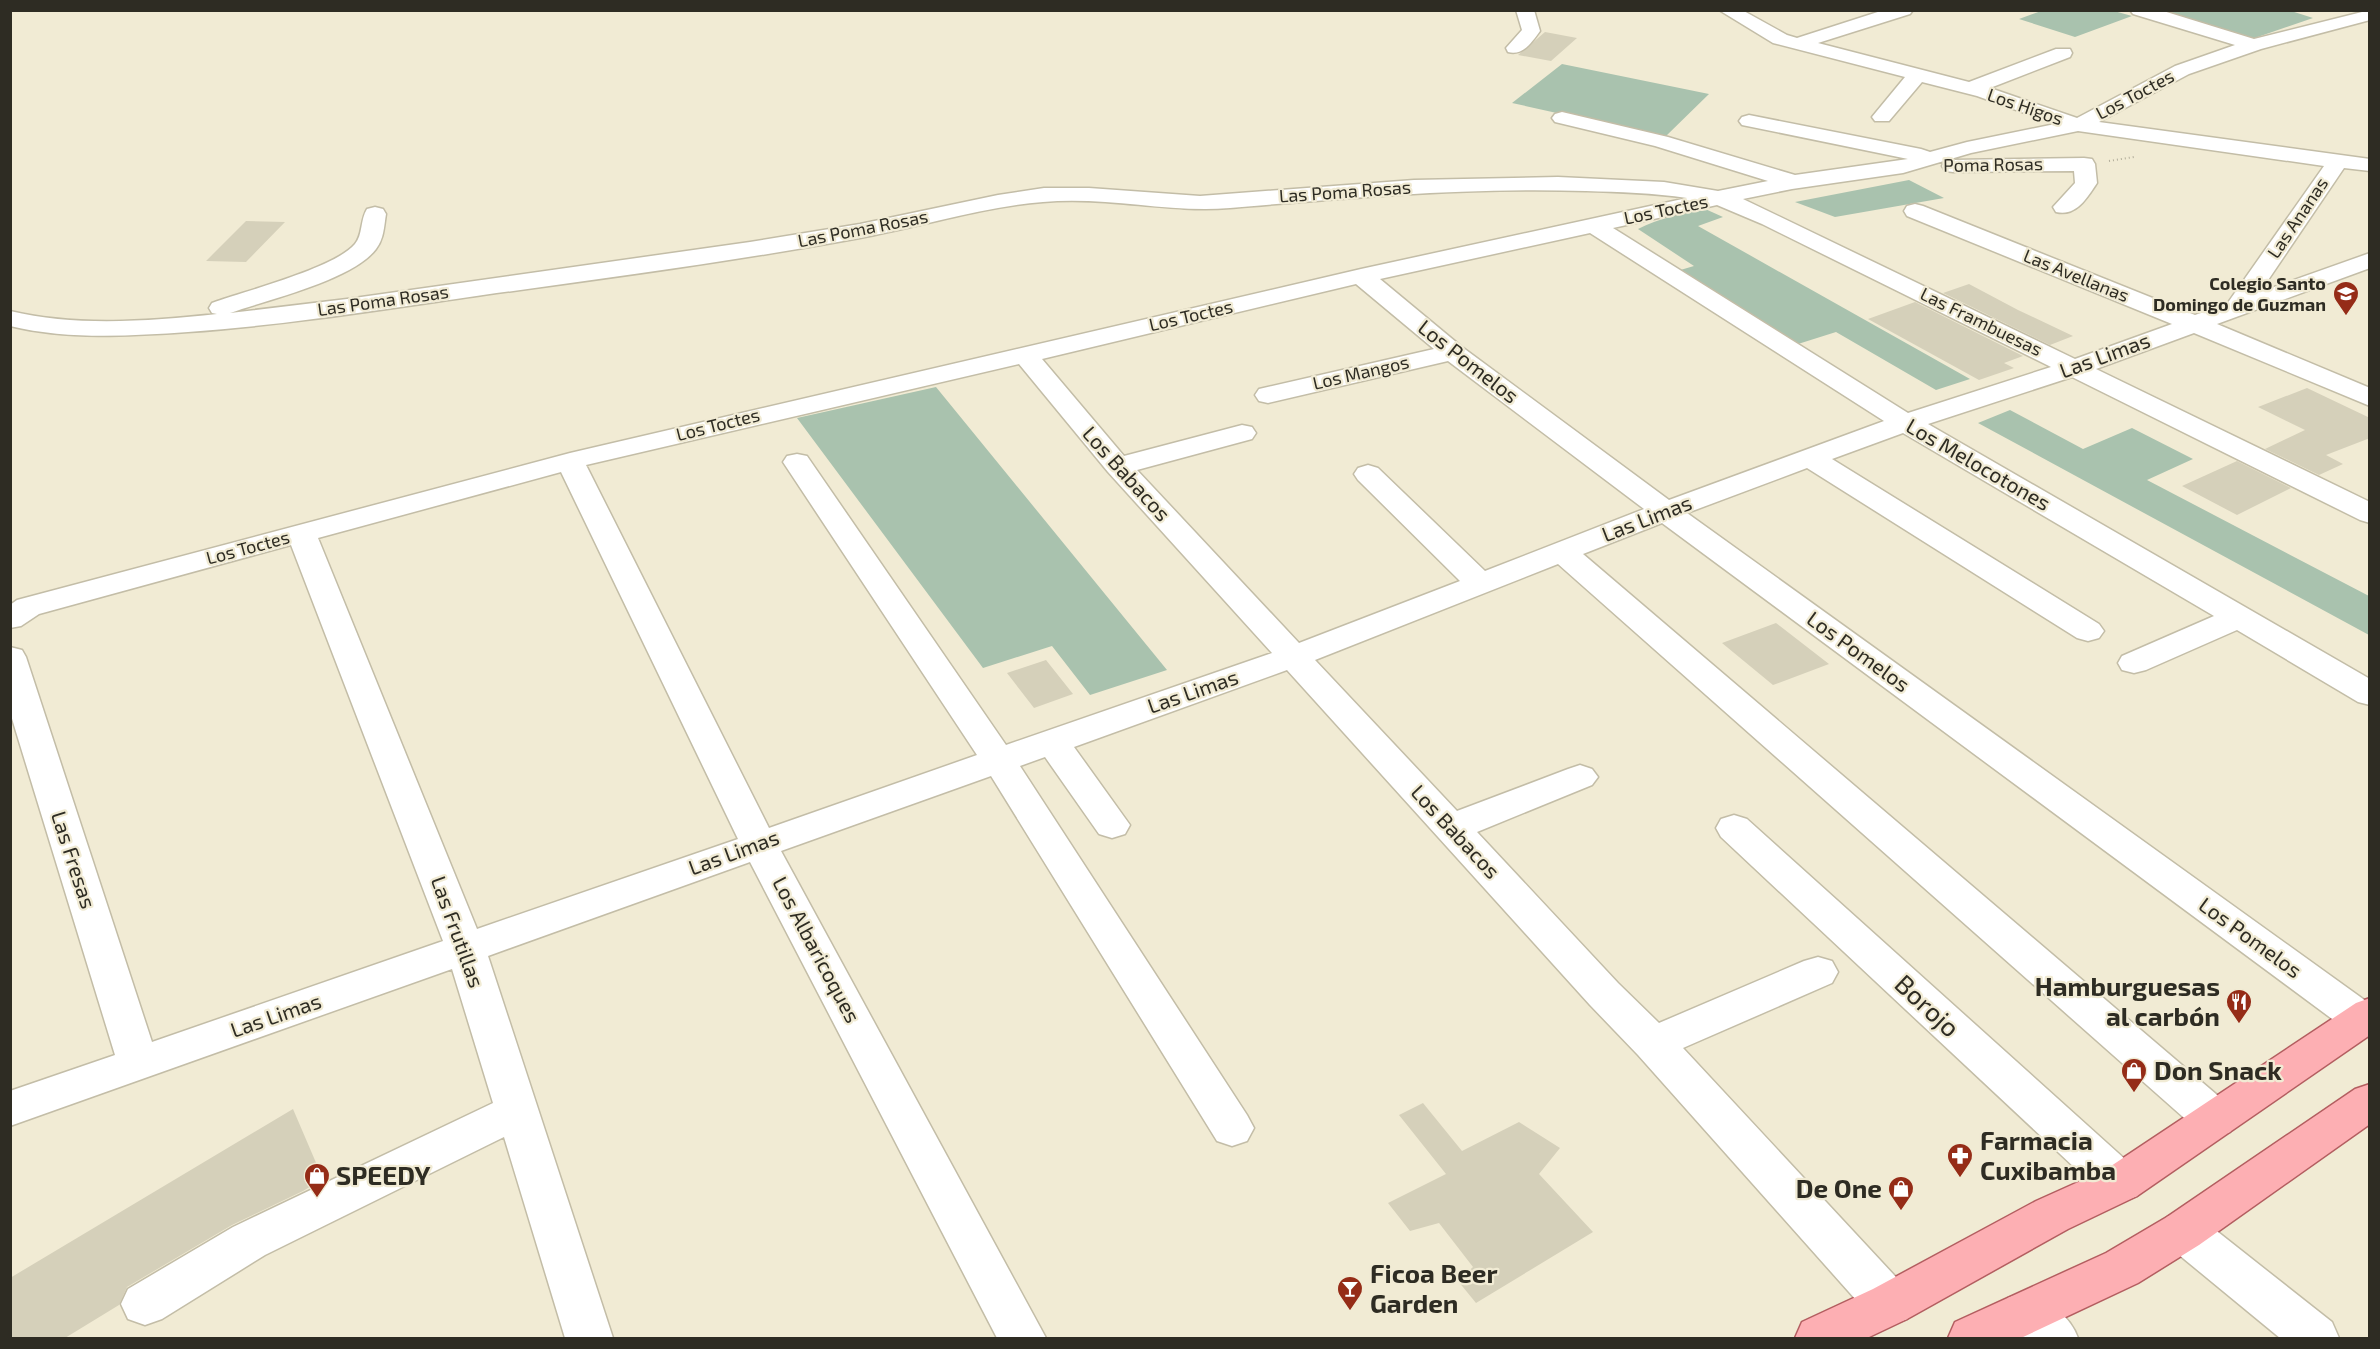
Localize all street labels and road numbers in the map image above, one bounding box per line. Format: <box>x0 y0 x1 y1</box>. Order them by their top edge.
street label: Los Toctes <box>2092 64 2177 124</box>
street label: Los Higos <box>1985 83 2066 129</box>
street label: Poma Rosas <box>1943 152 2043 176</box>
street label: Las Ananas <box>2262 173 2332 262</box>
street label: Las Poma Rosas <box>1278 175 1412 207</box>
street label: Los Toctes <box>1622 189 1710 229</box>
street label: Las Poma Rosas <box>796 205 930 251</box>
street label: Las Avellanas <box>2020 244 2132 306</box>
street label: Las Poma Rosas <box>316 280 450 320</box>
street label: Las Frambuesas <box>1917 282 2046 360</box>
street label: Los Toctes <box>1147 295 1235 335</box>
street label: Los Pomelos <box>1414 314 1524 408</box>
street label: Las Limas <box>2056 327 2153 382</box>
street label: Los Mangos <box>1311 350 1411 394</box>
street label: Los Toctes <box>674 403 762 445</box>
street label: Los Melocotones <box>1902 412 2055 515</box>
street label: Los Babacos <box>1078 420 1176 525</box>
street label: Las Limas <box>1598 489 1695 546</box>
street label: Los Toctes <box>204 525 292 569</box>
street label: Los Pomelos <box>1803 605 1915 696</box>
street label: Las Limas <box>1144 663 1241 718</box>
street label: Los Babacos <box>1406 779 1506 883</box>
street label: Las Fresas <box>47 808 102 911</box>
street label: Las Limas <box>685 824 782 879</box>
street label: Las Frutillas <box>427 872 490 991</box>
street label: Los Albaricoques <box>768 872 866 1027</box>
street label: Los Pomelos <box>2195 891 2307 982</box>
street label: Borojo <box>1889 967 1967 1043</box>
street label: Las Limas <box>227 987 324 1042</box>

